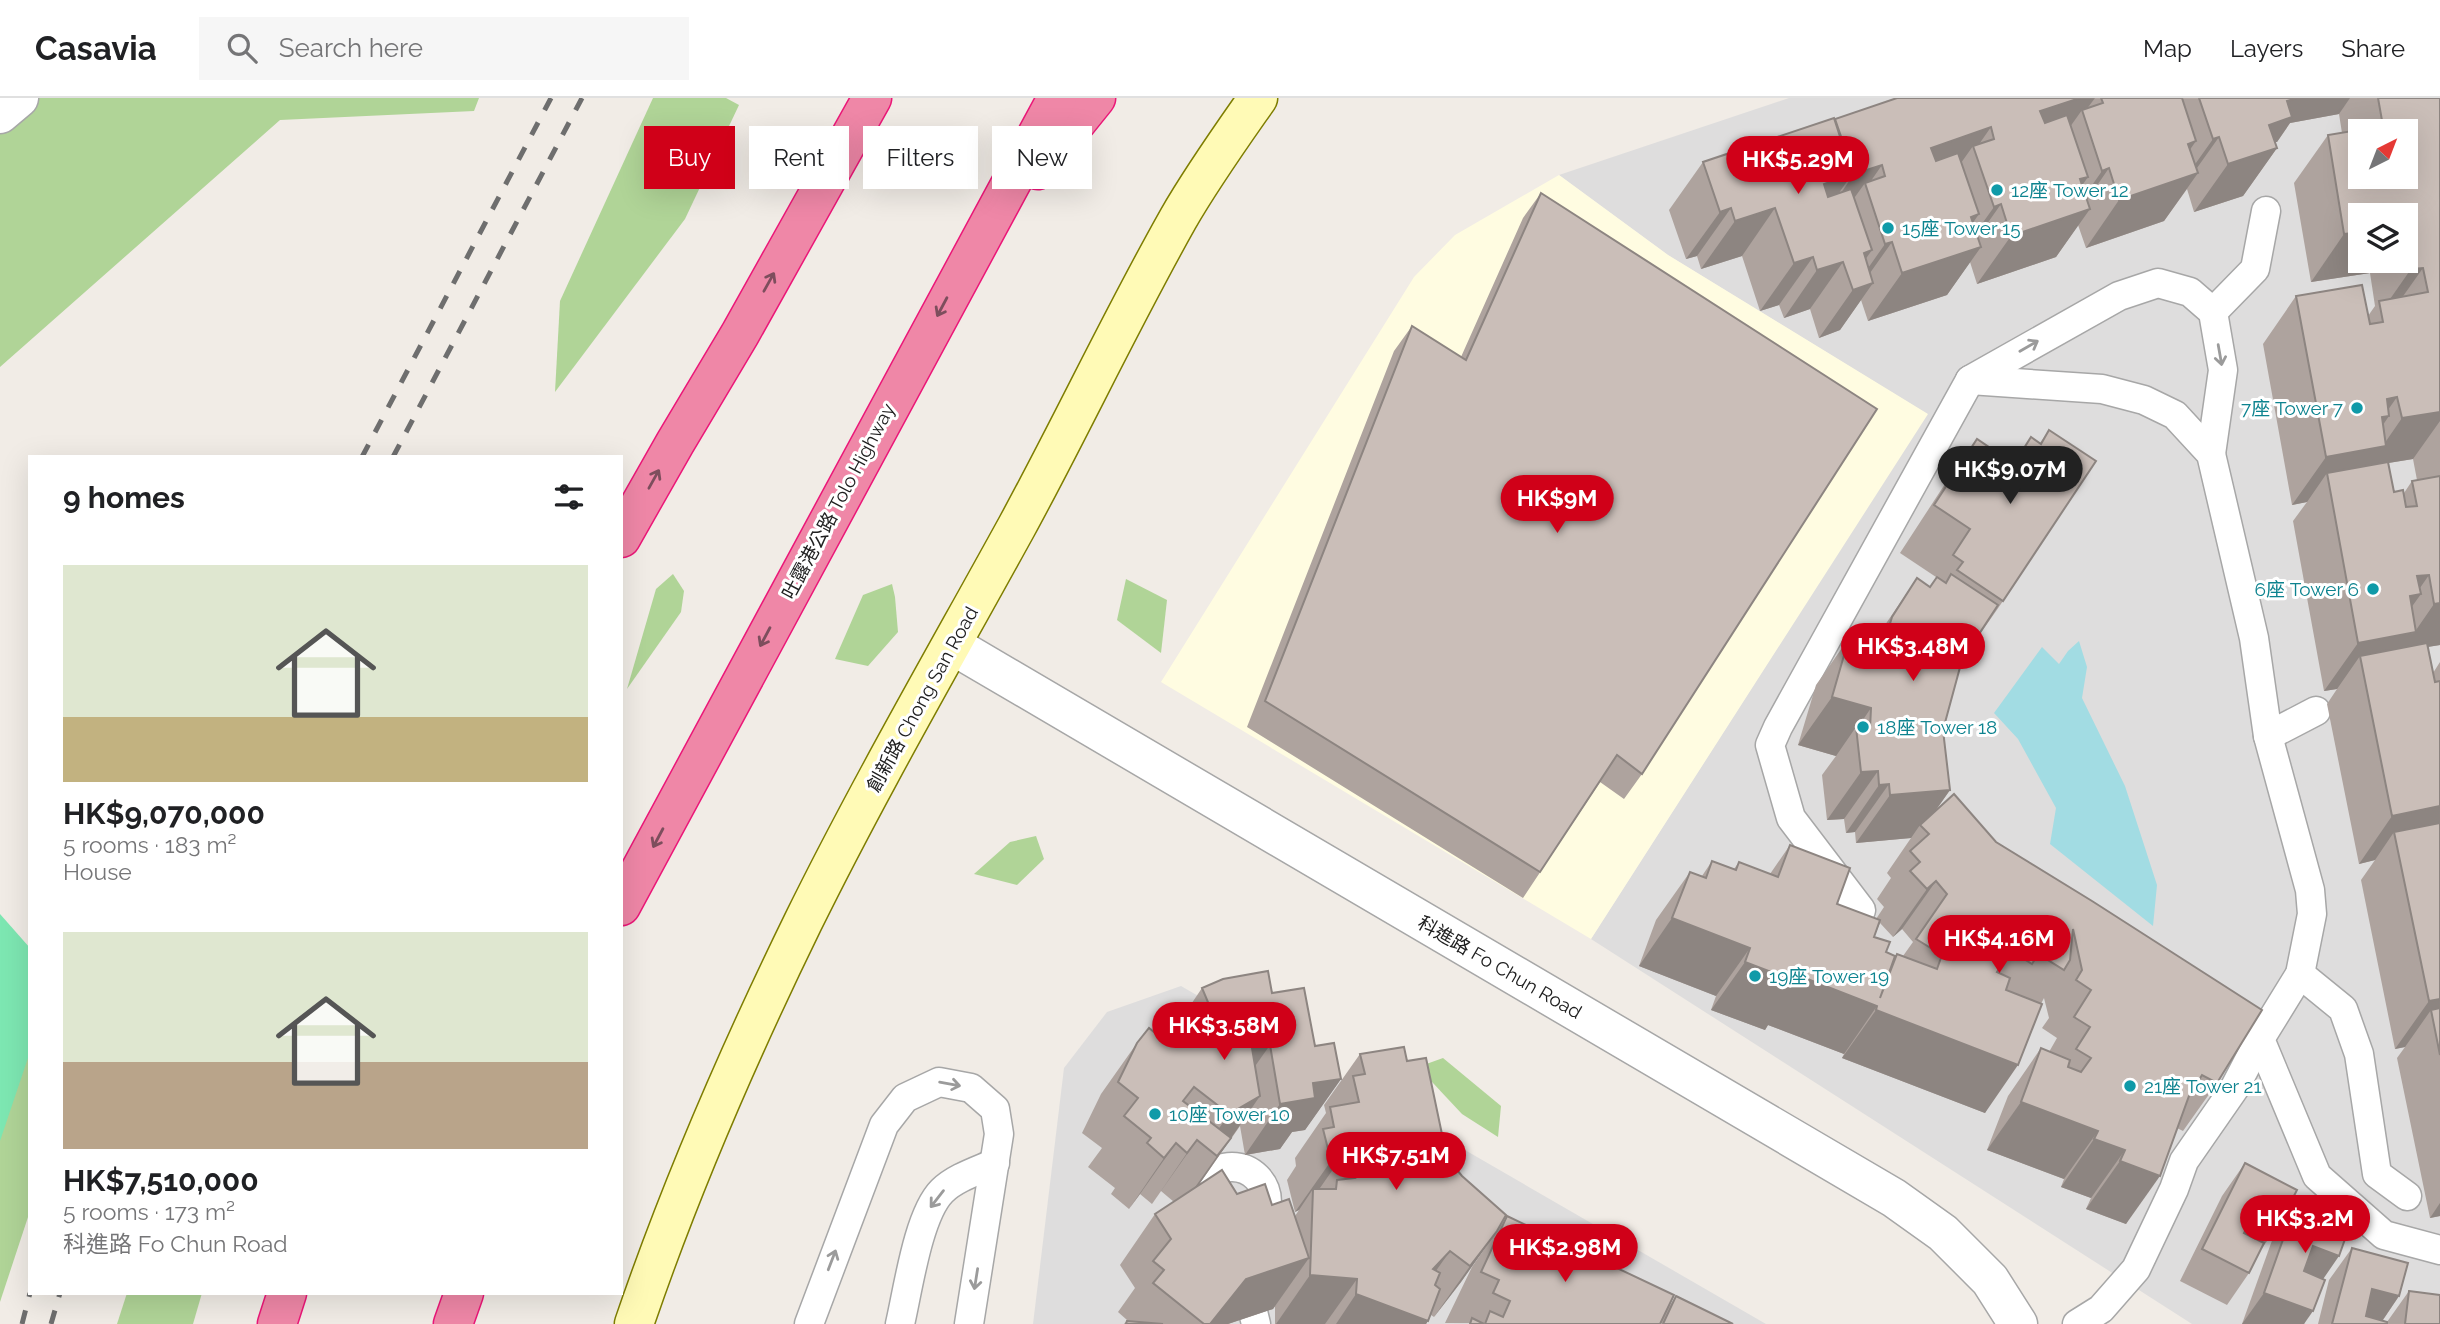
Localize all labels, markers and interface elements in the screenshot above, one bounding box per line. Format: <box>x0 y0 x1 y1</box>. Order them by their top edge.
search box <box>199 17 689 80</box>
text: Casavia <box>35 29 157 68</box>
icon: search <box>223 29 261 67</box>
text: Search here <box>279 33 423 63</box>
text: Map <box>2143 34 2192 63</box>
text: Layers <box>2230 34 2303 63</box>
text: Share <box>2341 34 2405 63</box>
north arrow <box>2348 119 2418 189</box>
map controls <box>2348 119 2418 273</box>
chip: Buy <box>644 126 735 189</box>
chip: Rent <box>749 126 849 189</box>
chip: Filters <box>863 126 978 189</box>
chip: New <box>992 126 1092 189</box>
pin: HK$5.29M <box>1726 136 1870 196</box>
text: HK$5.29M <box>1742 145 1854 172</box>
place label: 12座 Tower 12 <box>2011 179 2129 201</box>
marker: 12座 Tower 12 <box>1989 182 2005 198</box>
button: layers <box>2348 203 2418 273</box>
place label: 15座 Tower 15 <box>1902 217 2021 239</box>
marker: 15座 Tower 15 <box>1880 220 1896 236</box>
one-way arrow <box>763 272 776 293</box>
one-way arrow <box>935 296 949 317</box>
one-way arrow <box>2019 339 2039 353</box>
one-way arrow <box>2214 344 2227 366</box>
place label: 7座 Tower 7 <box>2241 397 2343 419</box>
street label: 吐露港公路 Tolo Highway <box>777 399 899 603</box>
marker: 7座 Tower 7 <box>2349 400 2365 416</box>
pin: HK$9.07M <box>1938 446 2082 506</box>
text: HK$9.07M <box>1954 455 2066 482</box>
one-way arrow <box>647 469 661 489</box>
pin: HK$9M <box>1508 476 1606 535</box>
icon: filters <box>550 478 588 516</box>
text: 9 homes <box>63 480 185 515</box>
text: HK$9M <box>1517 484 1597 511</box>
place label: 6座 Tower 6 <box>2254 578 2359 600</box>
marker: 6座 Tower 6 <box>2365 581 2381 597</box>
street label: 創新路 Chong San Road <box>862 603 982 795</box>
icon: home <box>263 610 389 736</box>
pin: HK$3.48M <box>1841 624 1985 683</box>
one-way arrow <box>758 626 771 647</box>
text: HK$3.48M <box>1857 632 1969 659</box>
place label: 18座 Tower 18 <box>1877 716 1997 738</box>
marker: 18座 Tower 18 <box>1855 719 1871 735</box>
text: HK$9,070,000 <box>63 796 265 831</box>
one-way arrow <box>650 827 664 847</box>
text: 5 rooms · 183 m² <box>63 831 237 858</box>
text: House <box>63 858 132 885</box>
street label: 科進路 Fo Chun Road <box>1414 911 1586 1023</box>
pin: HK$4.16M <box>1927 916 2071 975</box>
text: HK$4.16M <box>1944 924 2054 951</box>
place label: 19座 Tower 19 <box>1769 965 1889 987</box>
marker: 19座 Tower 19 <box>1747 968 1763 984</box>
icon: home <box>263 978 389 1104</box>
pin: HK$3.58M <box>1152 1002 1296 1062</box>
text: HK$3.58M <box>1168 1011 1280 1038</box>
place label: 21座 Tower 21 <box>2144 1075 2262 1097</box>
one-way arrow <box>938 1078 961 1091</box>
marker: 21座 Tower 21 <box>2122 1078 2138 1094</box>
place label: 10座 Tower 10 <box>1169 1103 1290 1125</box>
marker: 10座 Tower 10 <box>1147 1106 1163 1122</box>
pin: HK$7.51M <box>1324 1132 1468 1192</box>
text: HK$7.51M <box>1342 1141 1450 1168</box>
text: HK$7,510,000 <box>63 1163 259 1198</box>
one-way arrow <box>930 1189 945 1207</box>
pin: HK$3.2M <box>2240 1196 2370 1255</box>
text: 5 rooms · 173 m² <box>63 1198 235 1225</box>
text: HK$3.2M <box>2256 1204 2354 1231</box>
pin: HK$2.98M <box>1493 1224 1637 1284</box>
text: 科進路 Fo Chun Road <box>63 1230 288 1257</box>
text: HK$2.98M <box>1509 1233 1621 1260</box>
one-way arrow <box>827 1250 840 1272</box>
one-way arrow <box>969 1267 982 1290</box>

